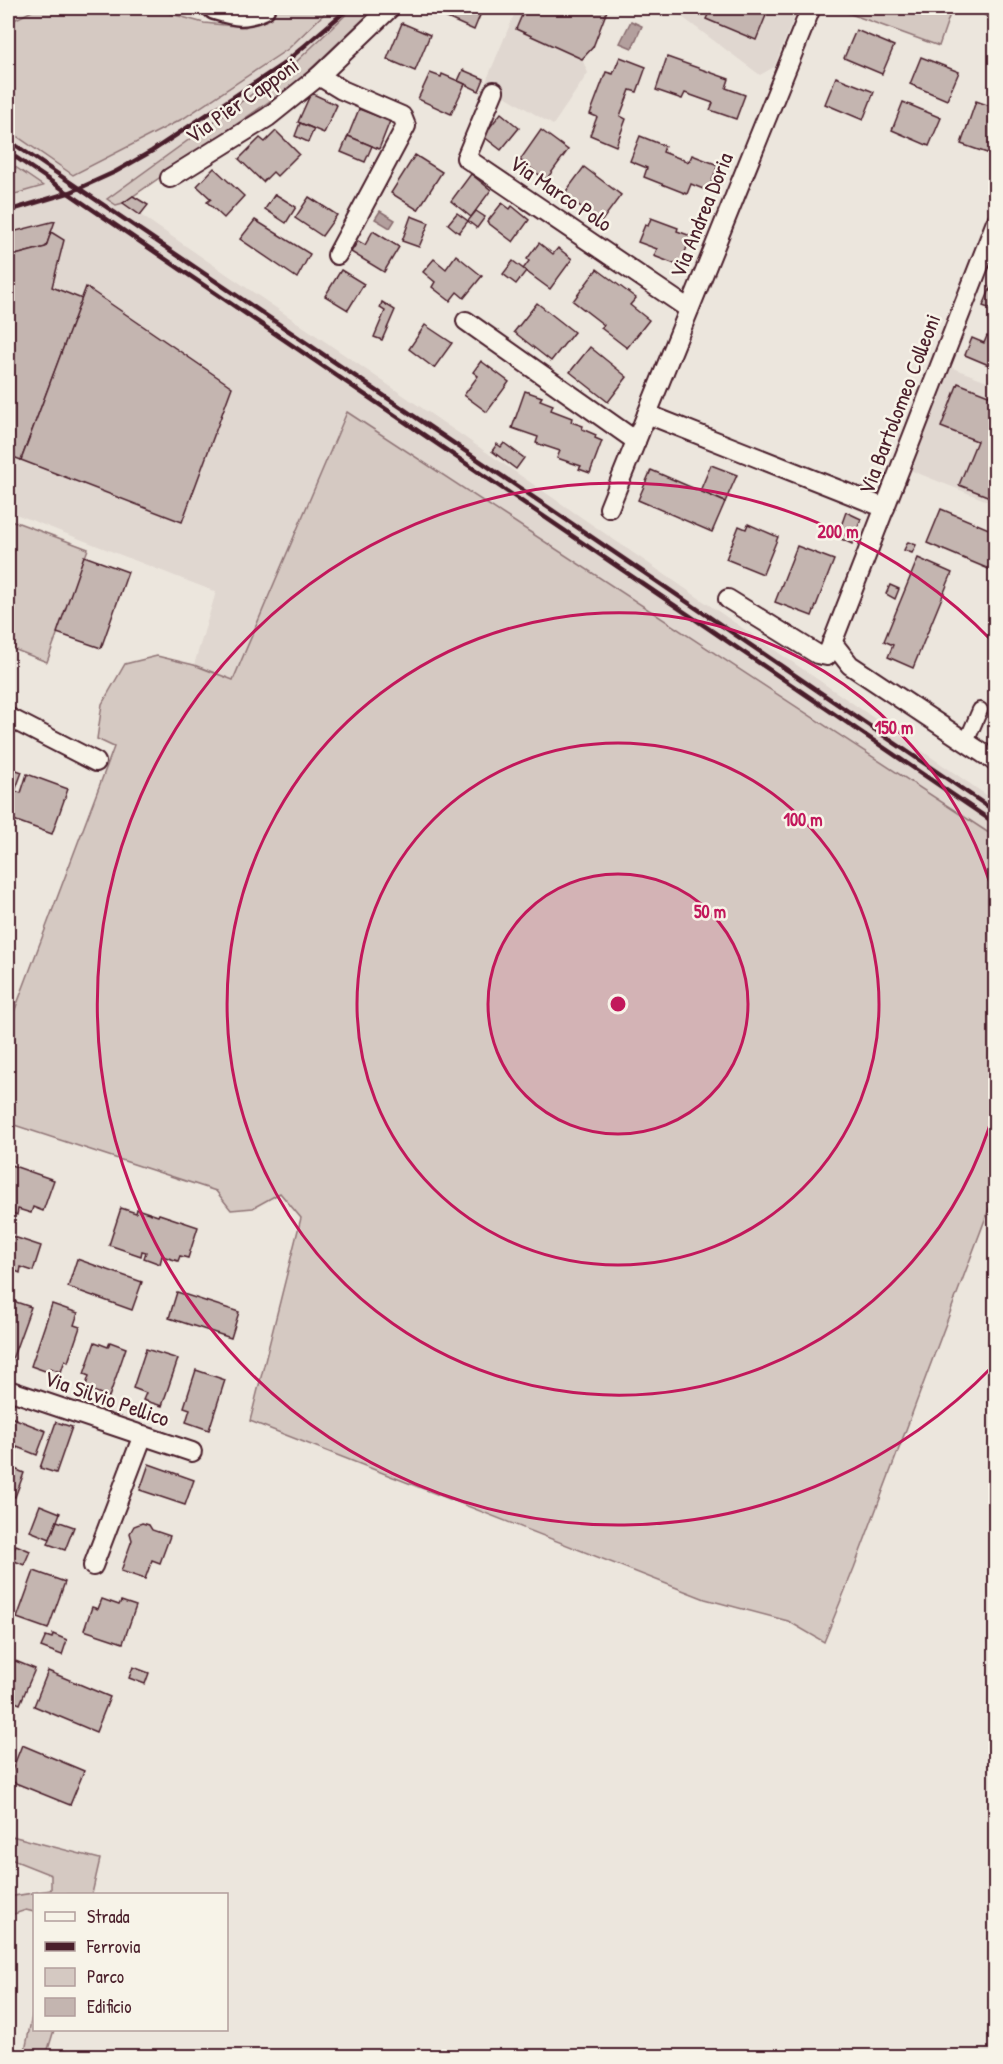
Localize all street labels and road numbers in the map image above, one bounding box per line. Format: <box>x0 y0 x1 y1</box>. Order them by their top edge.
street label: Via Pier Capponi <box>179 50 305 150</box>
street label: Via Marco Polo <box>504 148 618 238</box>
street label: Via Andrea Doria <box>662 148 740 282</box>
street label: Via Bartolomeo Colleoni <box>851 310 947 498</box>
street label: Via Silvio Pellico <box>40 1363 174 1433</box>

